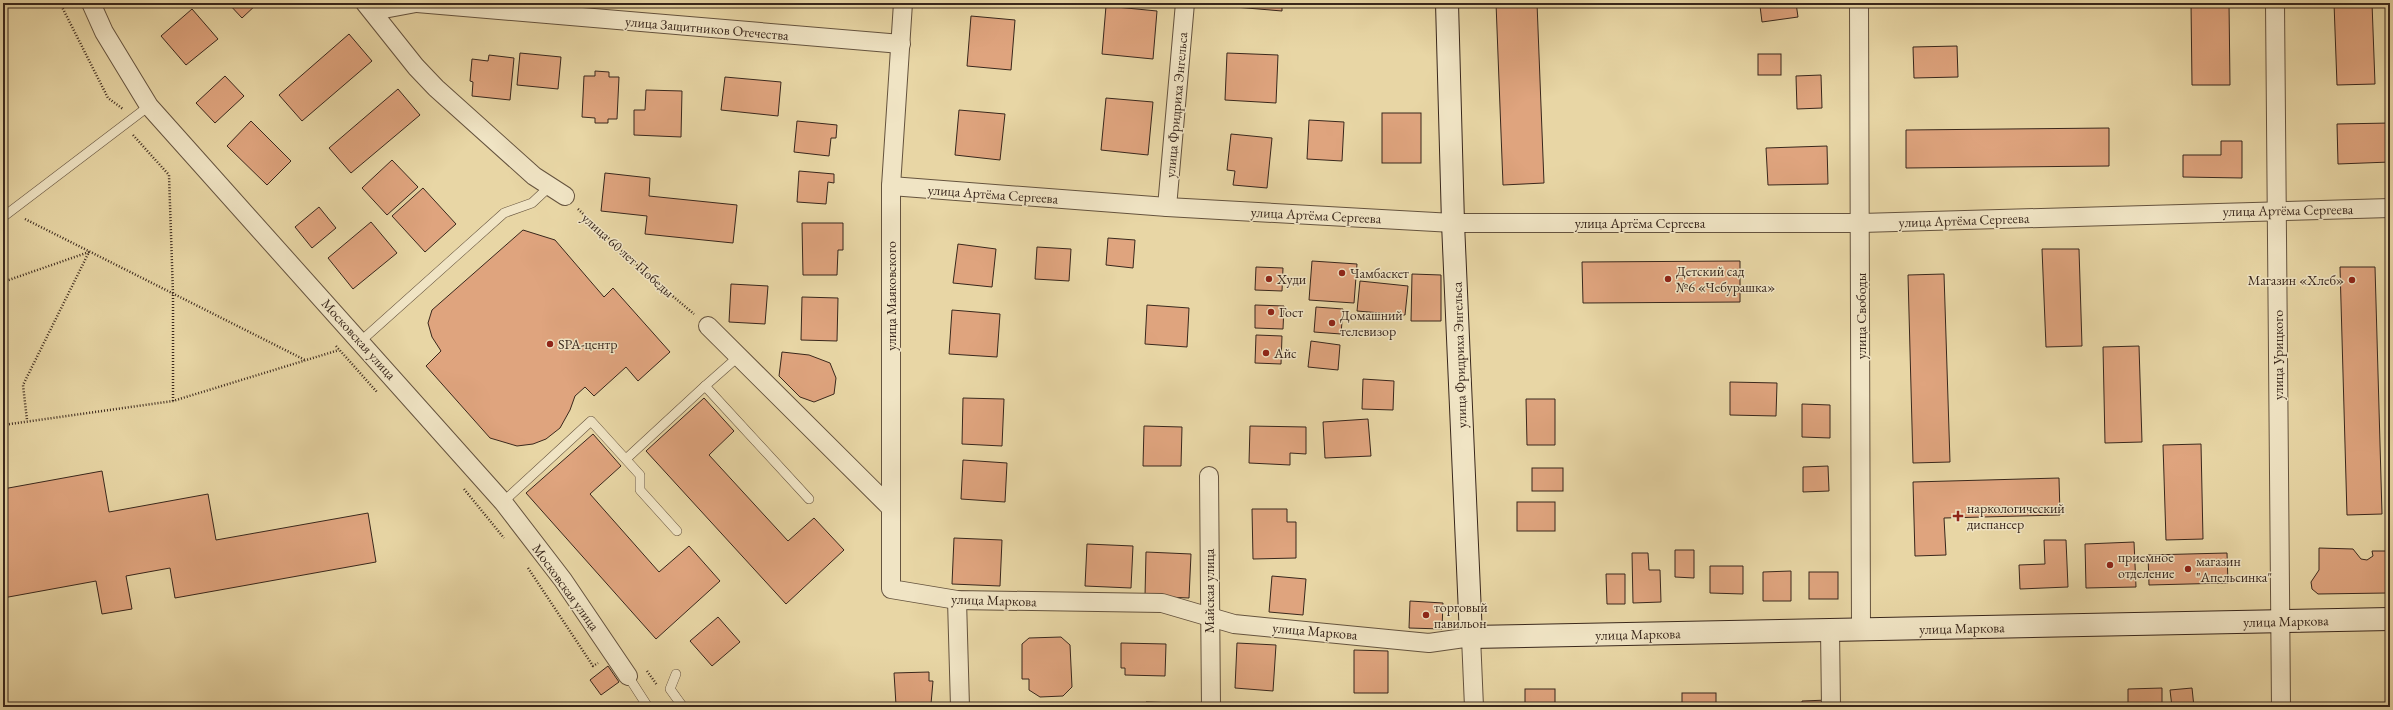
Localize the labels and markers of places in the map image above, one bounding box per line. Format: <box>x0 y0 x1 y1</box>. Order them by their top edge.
place label: Детский сад №6 «Чебурашка» <box>1676 262 1775 296</box>
place label: Чамбаскет <box>1350 264 1409 282</box>
marker: Чамбаскет <box>1337 268 1347 278</box>
place label: Худи <box>1276 270 1307 288</box>
place label: Магазин «Хлеб» <box>2248 271 2344 289</box>
marker: Худи <box>1264 274 1274 284</box>
marker: Детский сад №6 «Чебурашка» <box>1663 274 1673 284</box>
marker: Магазин «Хлеб» <box>2347 275 2357 285</box>
place label: Гост <box>1279 303 1304 321</box>
place label: Домашний телевизор <box>1340 306 1403 340</box>
marker: Гост <box>1266 307 1276 317</box>
marker: Домашний телевизор <box>1327 318 1337 328</box>
place label: SPA-центр <box>558 335 617 353</box>
marker: SPA-центр <box>545 339 555 349</box>
place label: Айс <box>1273 344 1297 362</box>
marker: Айс <box>1261 348 1271 358</box>
place label: наркологический диспансер <box>1967 499 2065 533</box>
marker: наркологический диспансер <box>1952 510 1964 522</box>
place label: приемное отделение <box>2118 548 2175 582</box>
place label: магазин "Апельсинка" <box>2196 552 2272 586</box>
marker: приемное отделение <box>2105 560 2115 570</box>
marker: магазин "Апельсинка" <box>2183 564 2193 574</box>
place label: торговый павильон <box>1434 598 1488 632</box>
marker: торговый павильон <box>1421 610 1431 620</box>

